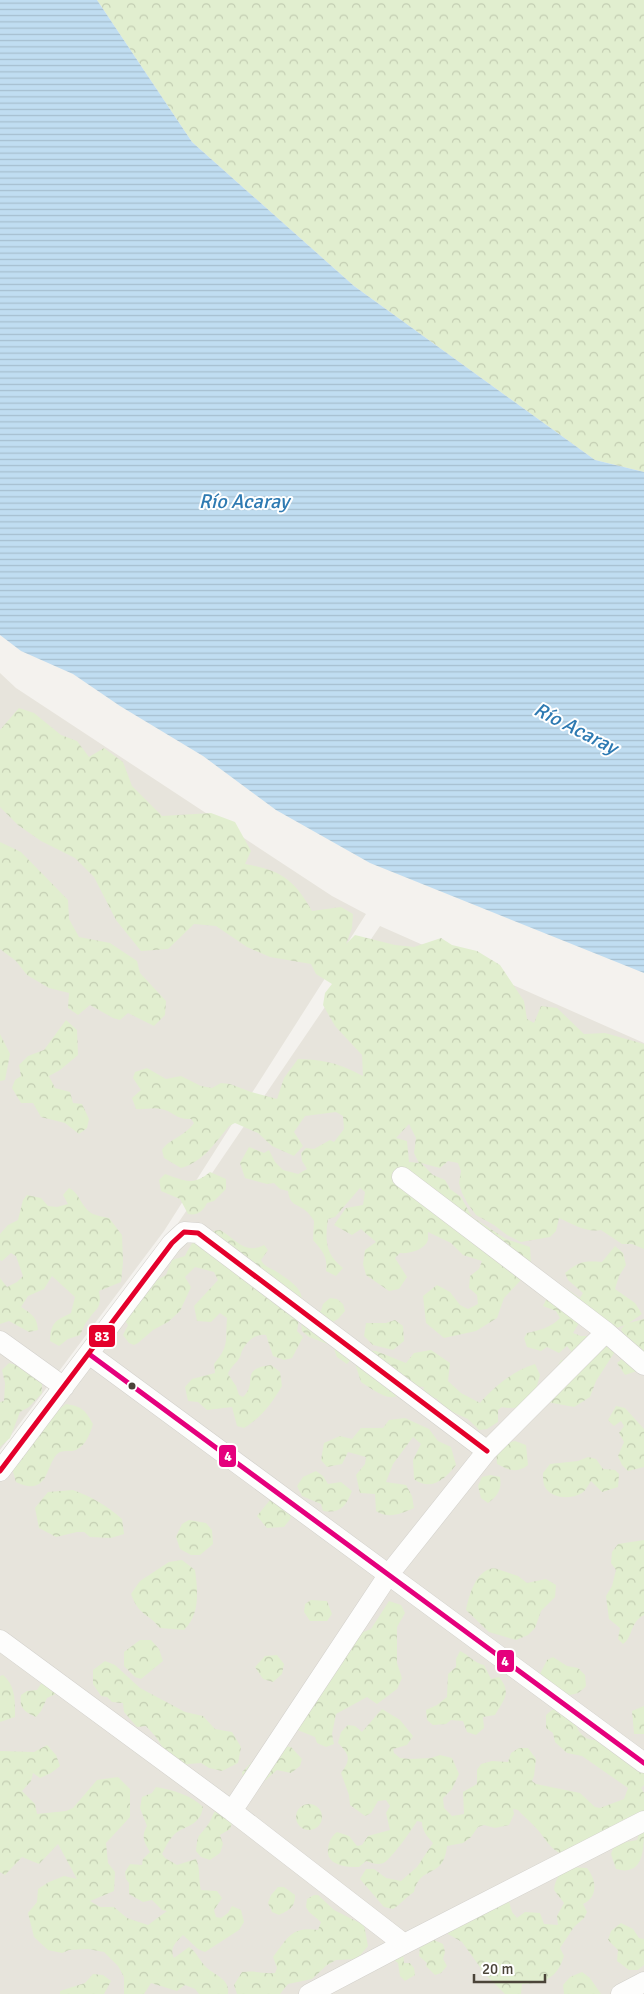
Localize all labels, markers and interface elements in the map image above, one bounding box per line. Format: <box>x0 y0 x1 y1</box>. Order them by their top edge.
water label: Río Acaray <box>199 489 292 514</box>
water label: Río Acaray <box>530 697 624 761</box>
line badge: 83 <box>88 1324 116 1348</box>
text: 83 <box>94 1328 110 1345</box>
unlabelled marker <box>127 1381 137 1391</box>
line badge: 4 <box>218 1444 237 1468</box>
text: 4 <box>224 1448 232 1465</box>
line badge: 4 <box>496 1649 515 1673</box>
text: 4 <box>501 1653 509 1670</box>
scale bar <box>474 1952 545 1984</box>
text: 20 m <box>482 1960 513 1978</box>

